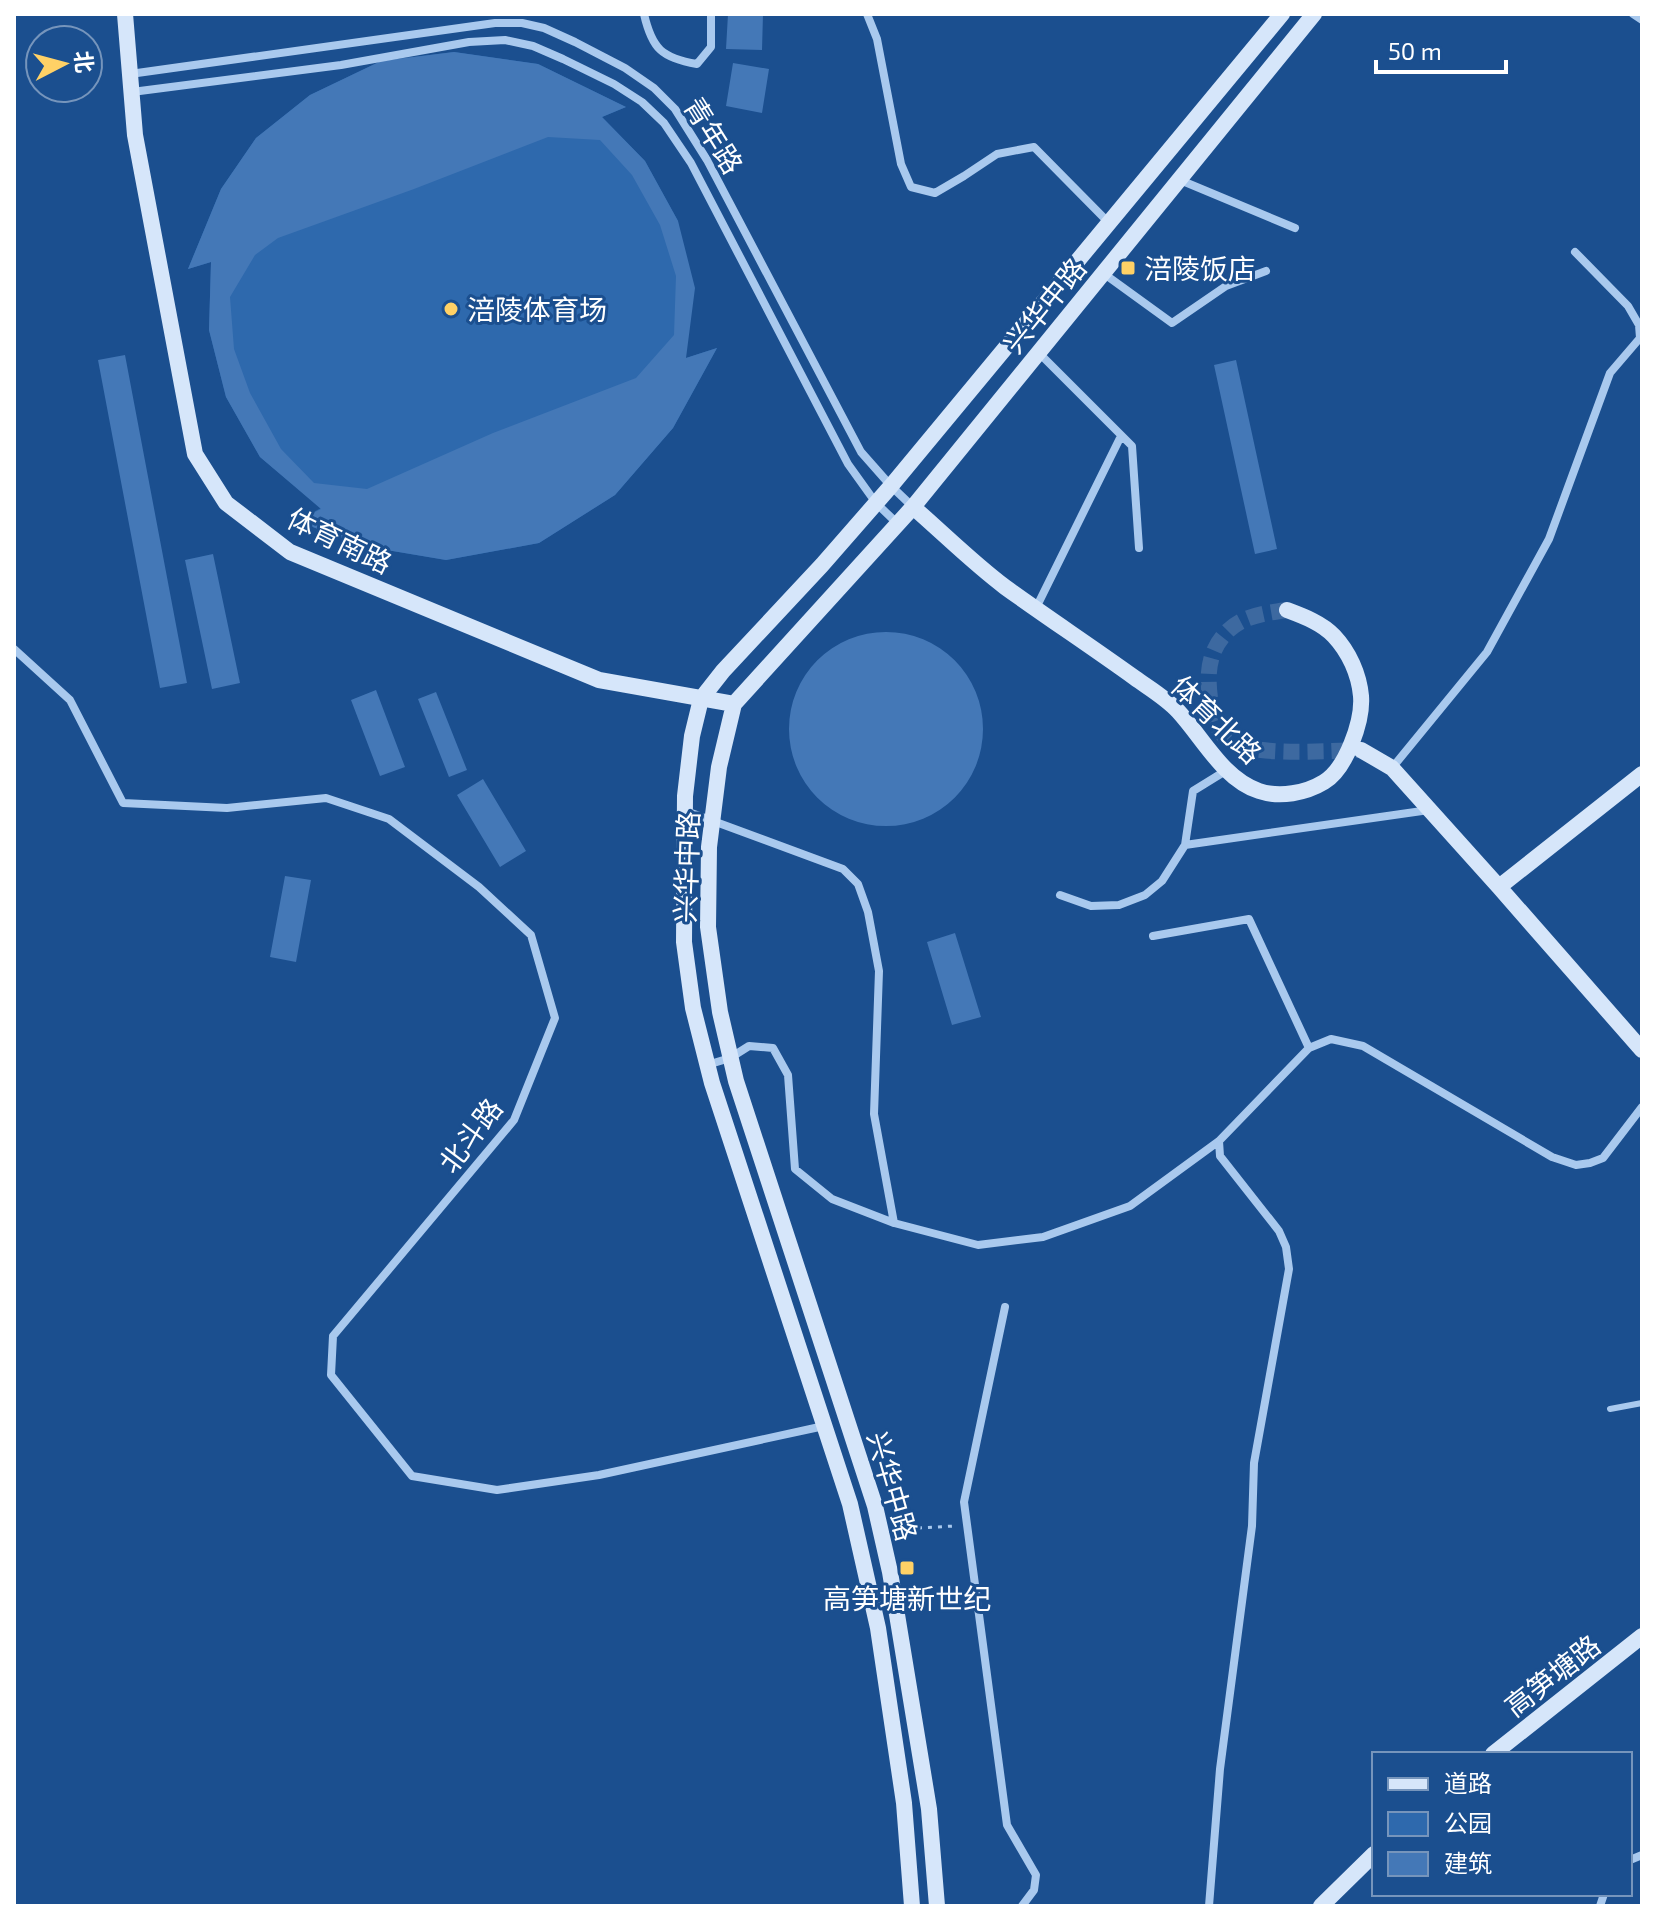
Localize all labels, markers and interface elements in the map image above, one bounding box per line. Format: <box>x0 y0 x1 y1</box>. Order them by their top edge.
north arrow <box>24 24 104 104</box>
scale bar <box>1376 24 1506 74</box>
text: 50 m <box>1388 36 1442 65</box>
text: 北 <box>71 49 99 74</box>
street label: 青年路 <box>677 90 751 180</box>
street label: 兴华中路 <box>996 251 1092 359</box>
place label: 涪陵饭店 <box>1144 251 1256 285</box>
marker: 涪陵饭店 <box>1119 259 1137 277</box>
place label: 涪陵体育场 <box>467 292 607 326</box>
marker: 涪陵体育场 <box>442 300 460 318</box>
street label: 体育南路 <box>282 500 398 580</box>
street label: 体育北路 <box>1165 668 1269 770</box>
street label: 兴华中路 <box>667 810 705 924</box>
street label: 北斗路 <box>431 1091 509 1179</box>
street label: 兴华中路 <box>861 1427 925 1545</box>
marker: 高笋塘新世纪 <box>898 1559 916 1577</box>
place label: 高笋塘新世纪 <box>823 1581 991 1615</box>
street label: 高笋塘路 <box>1497 1627 1607 1723</box>
legend <box>1372 1752 1632 1896</box>
text: 道路 <box>1444 1768 1492 1797</box>
text: 公园 <box>1444 1808 1492 1837</box>
text: 建筑 <box>1444 1848 1492 1877</box>

